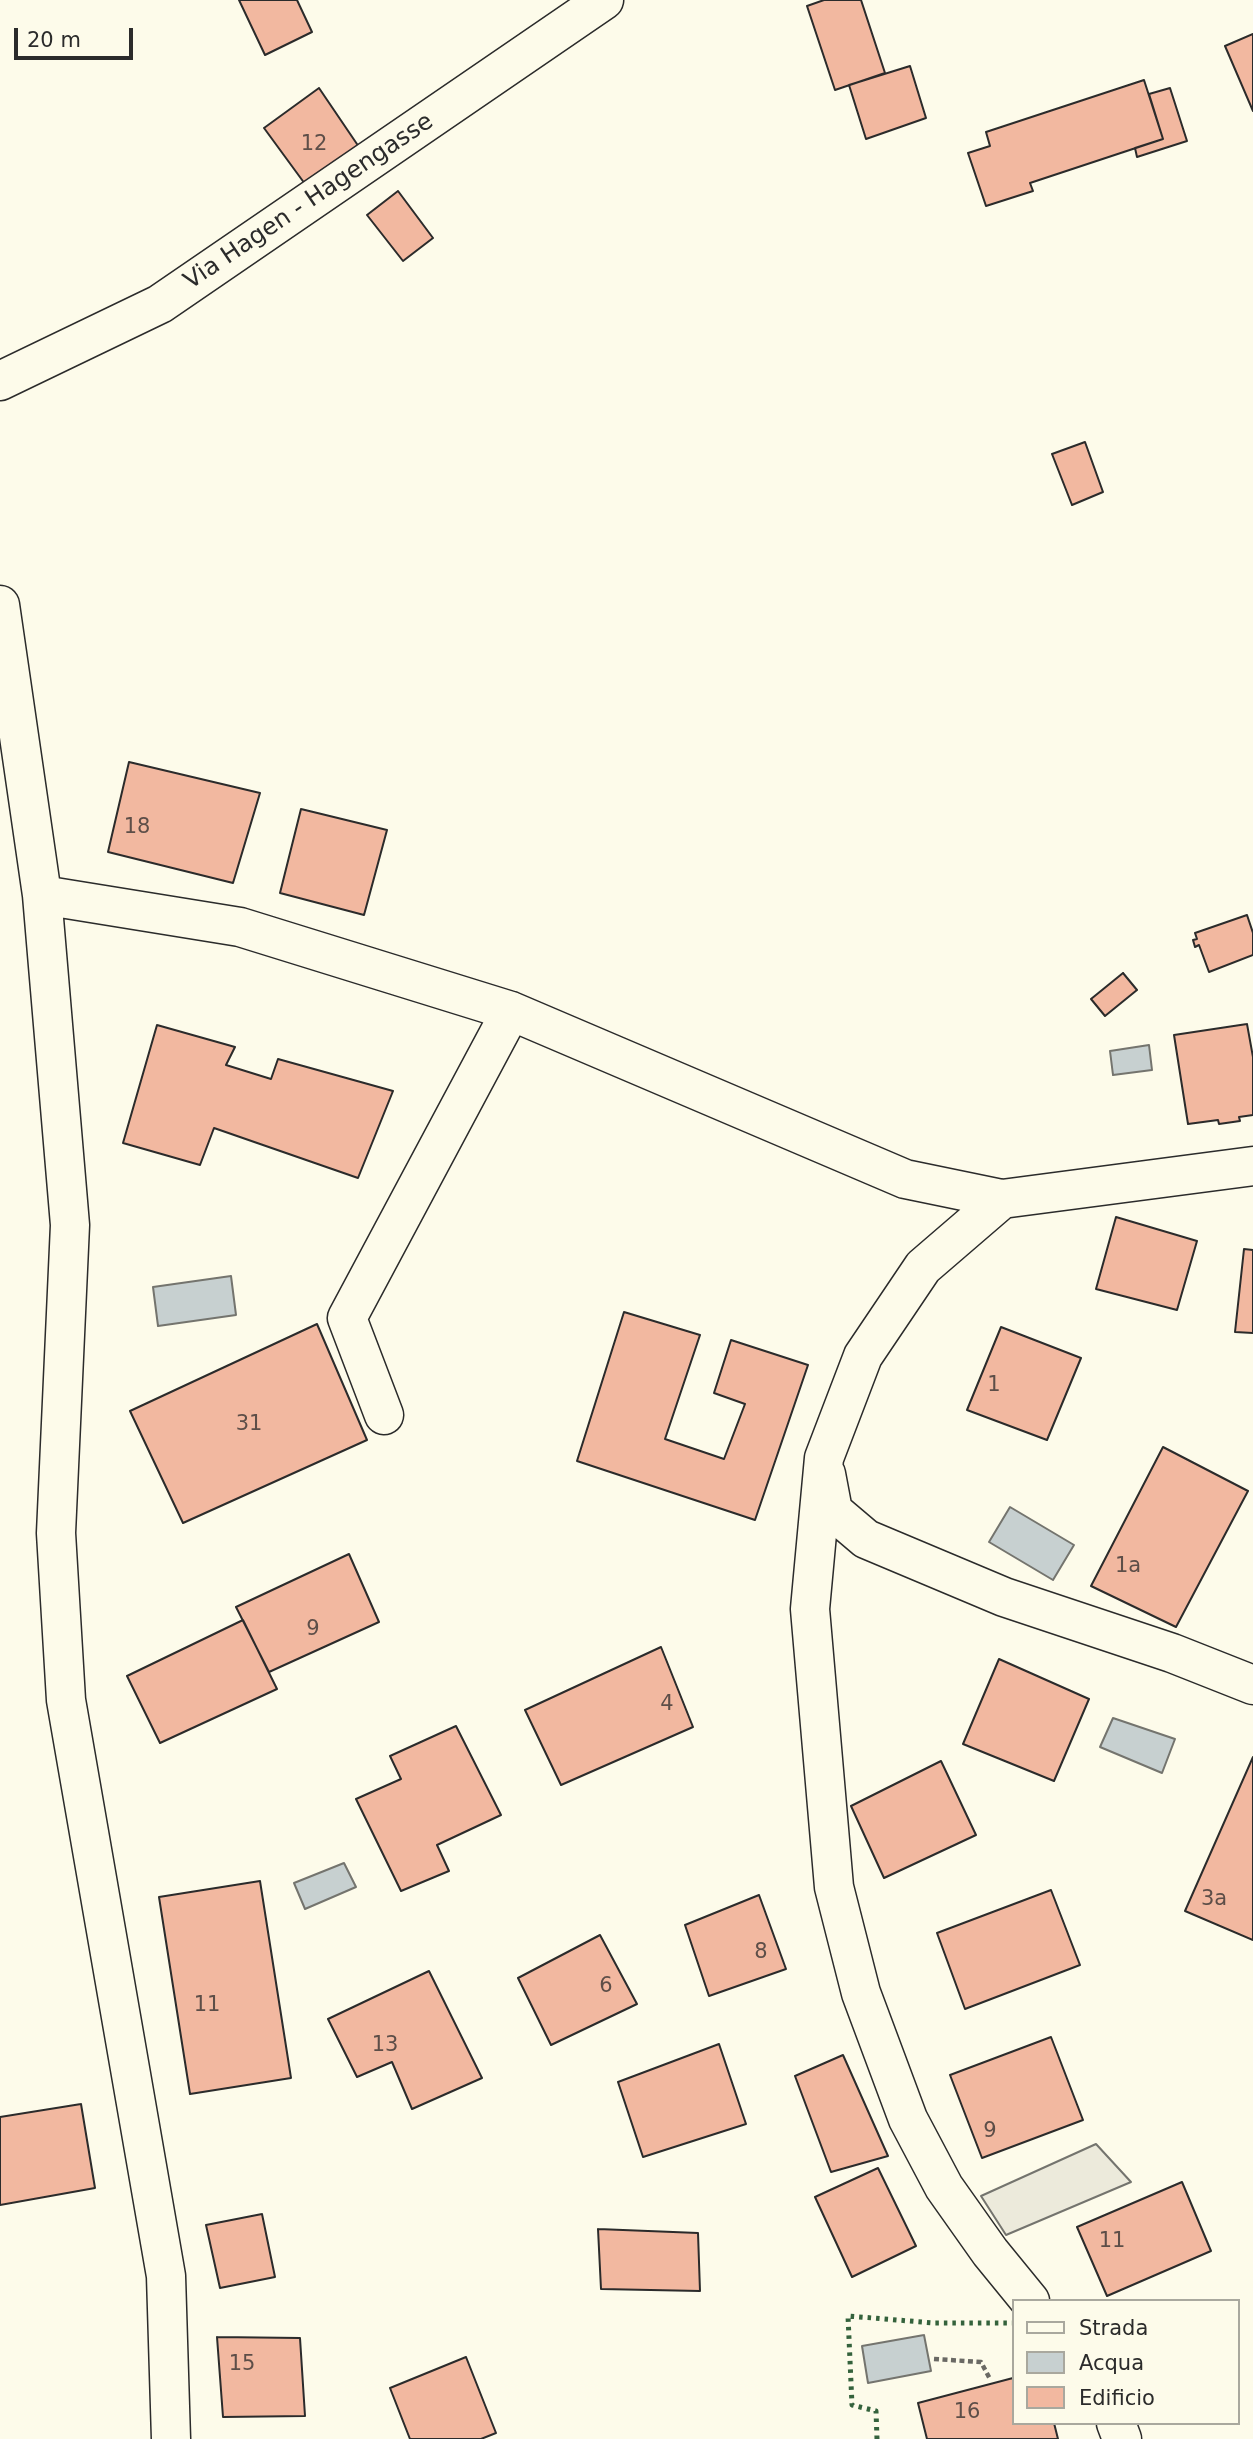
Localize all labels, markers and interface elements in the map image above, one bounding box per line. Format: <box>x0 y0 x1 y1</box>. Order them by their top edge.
scale bar <box>18 14 136 58</box>
text: 20 m <box>27 28 81 52</box>
street label: Via Hagen - Hagengasse <box>179 108 439 296</box>
house number: 12 <box>301 132 327 158</box>
house number: 18 <box>124 815 150 841</box>
house number: 1 <box>987 1373 1001 1399</box>
house number: 31 <box>236 1412 262 1438</box>
house number: 1a <box>1115 1554 1141 1580</box>
house number: 9 <box>306 1617 320 1643</box>
house number: 4 <box>660 1692 674 1718</box>
house number: 3a <box>1201 1887 1227 1913</box>
house number: 8 <box>754 1940 768 1966</box>
house number: 6 <box>599 1974 613 2000</box>
house number: 11 <box>194 1993 220 2019</box>
house number: 13 <box>372 2033 398 2059</box>
house number: 9 <box>983 2119 997 2145</box>
house number: 11 <box>1099 2229 1125 2255</box>
legend <box>1012 2299 1239 2425</box>
text: Strada <box>1079 2316 1148 2340</box>
text: Acqua <box>1079 2351 1144 2375</box>
house number: 15 <box>229 2352 255 2378</box>
text: Edificio <box>1079 2386 1155 2410</box>
house number: 16 <box>954 2400 980 2426</box>

